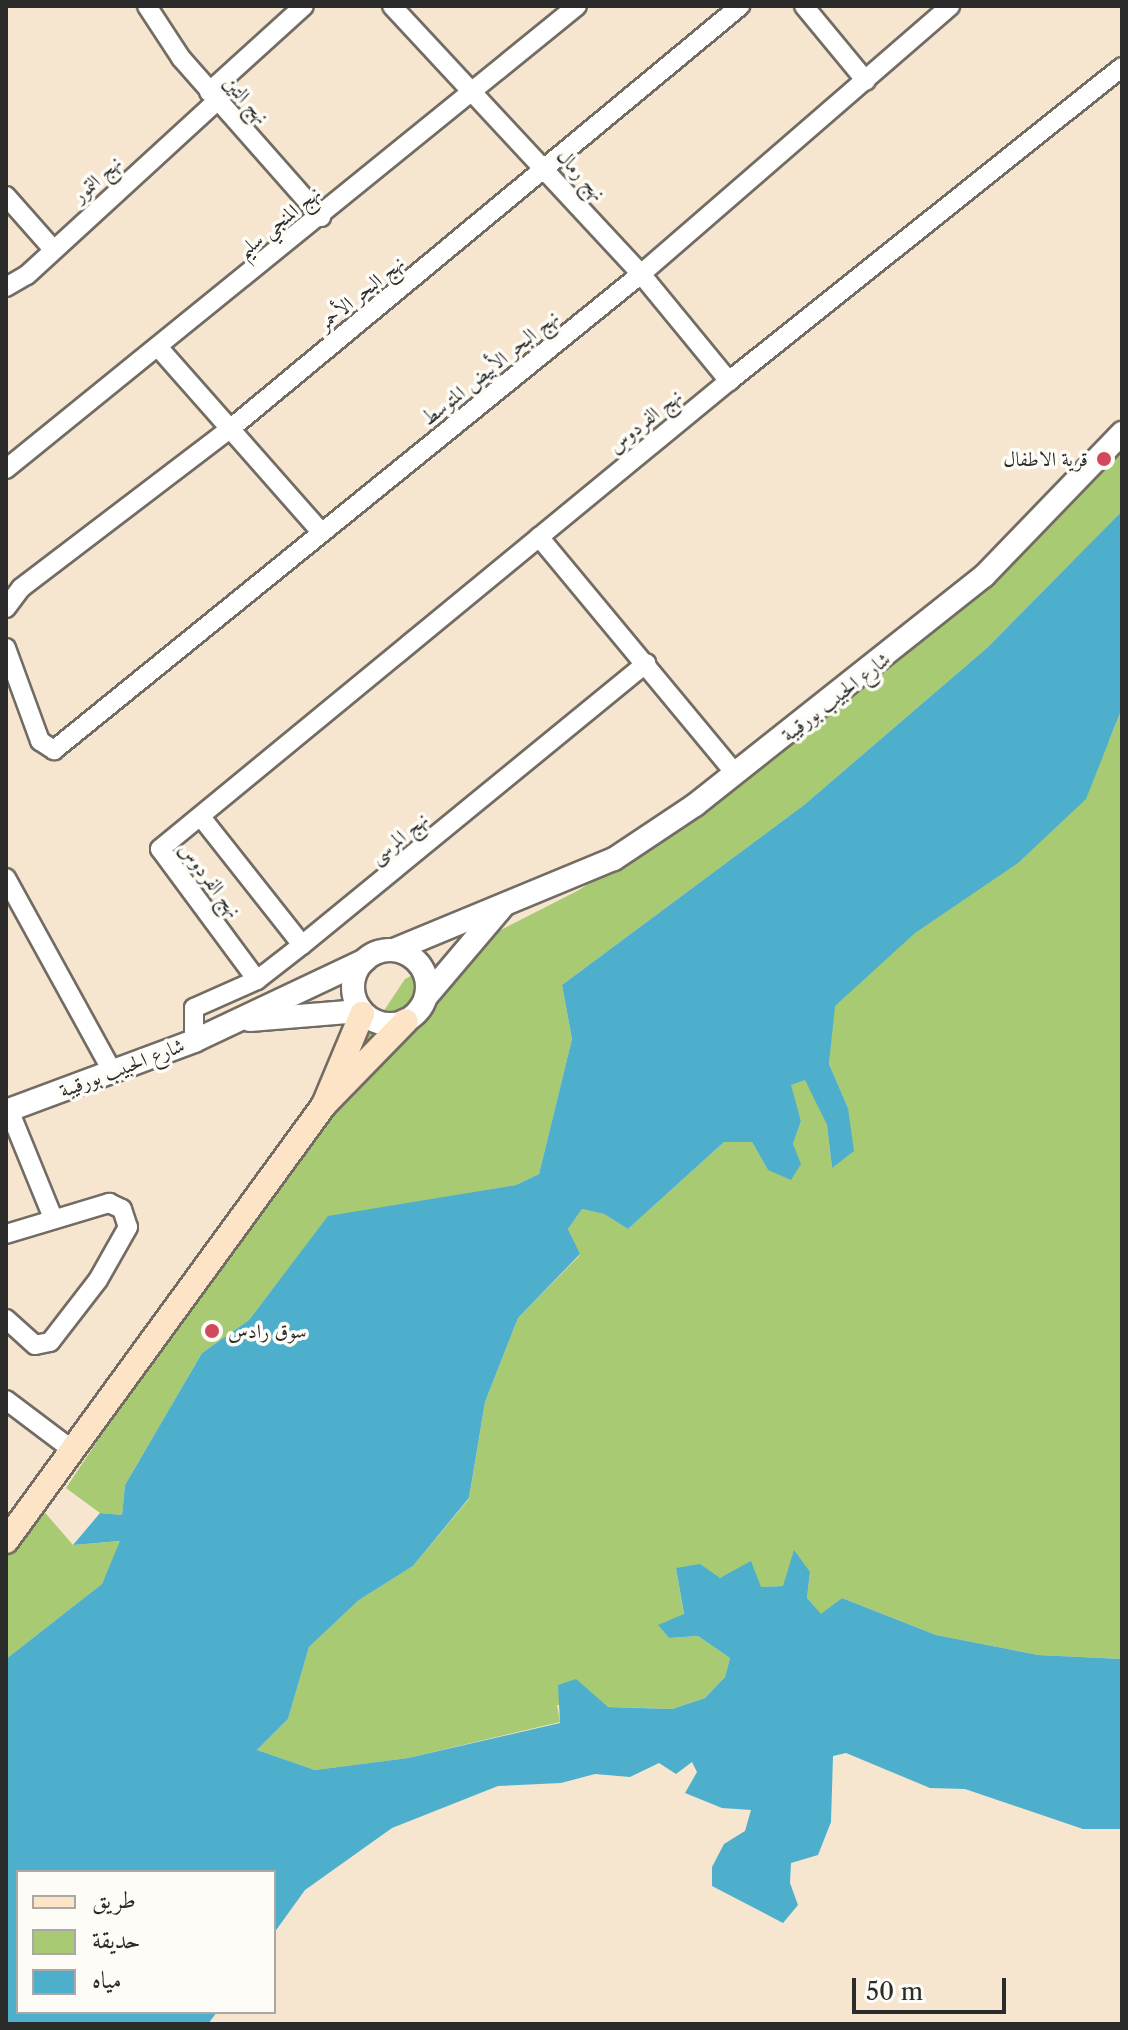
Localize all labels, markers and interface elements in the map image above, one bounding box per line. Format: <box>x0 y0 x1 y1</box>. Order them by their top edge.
street label: نهج التين <box>218 71 274 129</box>
street label: نهج رمال <box>552 144 610 206</box>
street label: نهج التمور <box>67 151 127 207</box>
street label: نهج المنجي سليم <box>232 181 326 263</box>
street label: نهج البحر الأحمر <box>313 251 409 335</box>
street label: نهج البحر الأبيض المتوسط <box>416 305 564 431</box>
street label: نهج الفردوس <box>603 384 687 458</box>
place label: قرية الاطفال <box>1003 447 1088 471</box>
marker: قرية الاطفال <box>1095 450 1113 468</box>
street label: شارع الحبيب بورقيبة <box>777 647 895 747</box>
street label: نهج المرسى <box>365 807 433 869</box>
street label: نهج الفردوس <box>174 838 246 922</box>
street label: شارع الحبيب بورقيبة <box>56 1033 188 1103</box>
place label: سوق رادس <box>228 1319 306 1343</box>
marker: سوق رادس <box>203 1322 221 1340</box>
legend <box>16 1870 276 2014</box>
text: طريق <box>92 1885 136 1914</box>
text: حديقة <box>92 1925 141 1954</box>
scale bar <box>856 1962 1010 2012</box>
text: مياه <box>92 1965 122 1994</box>
text: 50 m <box>866 1977 923 2006</box>

